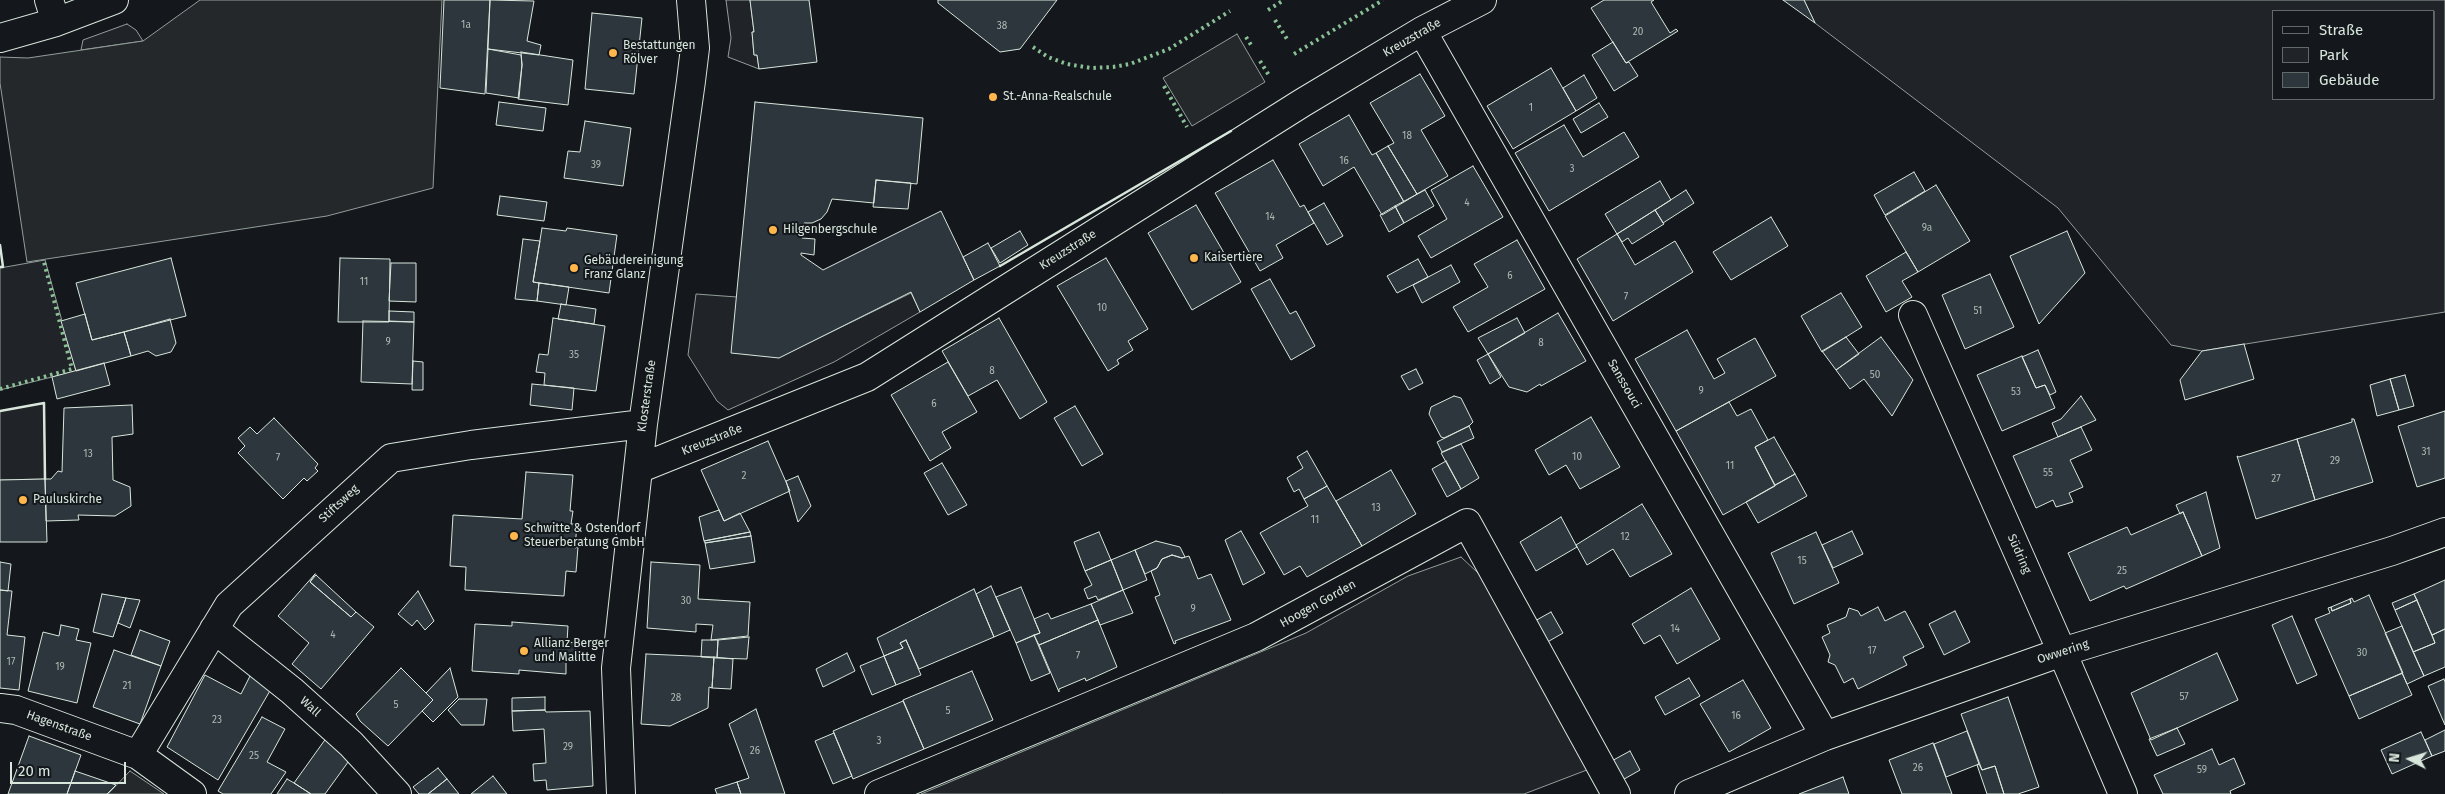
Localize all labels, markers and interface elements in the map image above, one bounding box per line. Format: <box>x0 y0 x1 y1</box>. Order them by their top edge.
legend <box>2272 10 2435 100</box>
street label: Kreuzstraße <box>1381 16 1443 60</box>
house number: 1a <box>461 19 471 31</box>
house number: 38 <box>997 20 1007 32</box>
text: Straße <box>2319 21 2363 39</box>
house number: 20 <box>1633 26 1643 38</box>
place label: Bestattungen Rölver <box>623 39 696 67</box>
text: Park <box>2319 46 2349 64</box>
marker: Bestattungen Rölver <box>607 47 619 59</box>
text: Gebäude <box>2319 71 2379 89</box>
place label: St.-Anna-Realschule <box>1003 90 1112 104</box>
marker: St.-Anna-Realschule <box>987 91 999 103</box>
house number: 1 <box>1529 102 1533 114</box>
house number: 18 <box>1402 130 1412 142</box>
house number: 16 <box>1339 155 1349 167</box>
house number: 39 <box>591 159 601 171</box>
house number: 3 <box>1570 163 1574 175</box>
house number: 4 <box>1464 197 1470 209</box>
house number: 14 <box>1265 211 1275 223</box>
house number: 9a <box>1922 222 1932 234</box>
place label: Hilgenbergschule <box>783 223 877 237</box>
marker: Hilgenbergschule <box>767 224 779 236</box>
street label: Kreuzstraße <box>1037 227 1099 273</box>
place label: Kaisertiere <box>1204 251 1263 265</box>
marker: Kaisertiere <box>1188 252 1200 264</box>
place label: Gebäudereinigung Franz Glanz <box>584 254 683 282</box>
marker: Gebäudereinigung Franz Glanz <box>568 262 580 274</box>
house number: 6 <box>1507 270 1513 282</box>
house number: 11 <box>360 276 368 288</box>
house number: 7 <box>1624 291 1628 303</box>
house number: 10 <box>1097 302 1107 314</box>
house number: 51 <box>1974 305 1982 317</box>
house number: 9 <box>385 336 391 348</box>
house number: 8 <box>1538 337 1544 349</box>
house number: 35 <box>569 349 579 361</box>
street label: Sanssouci <box>1604 357 1644 411</box>
street label: Klosterstraße <box>635 359 659 433</box>
house number: 8 <box>989 365 995 377</box>
house number: 50 <box>1870 369 1880 381</box>
house number: 9 <box>1698 385 1704 397</box>
house number: 53 <box>2011 386 2021 398</box>
house number: 6 <box>931 398 937 410</box>
street label: Kreuzstraße <box>679 421 745 459</box>
house number: 31 <box>2421 446 2431 458</box>
house number: 13 <box>83 448 93 460</box>
house number: 10 <box>1572 451 1582 463</box>
house number: 7 <box>276 452 280 464</box>
house number: 29 <box>2330 455 2340 467</box>
house number: 11 <box>1726 460 1734 472</box>
house number: 55 <box>2043 467 2053 479</box>
house number: 2 <box>742 470 746 482</box>
house number: 27 <box>2271 473 2281 485</box>
street label: Stiftsweg <box>316 482 362 526</box>
place label: Pauluskirche <box>33 493 102 507</box>
marker: Pauluskirche <box>17 494 29 506</box>
house number: 13 <box>1371 502 1381 514</box>
house number: 11 <box>1311 514 1319 526</box>
place label: Schwitte & Ostendorf Steuerberatung GmbH <box>524 522 645 550</box>
marker: Schwitte & Ostendorf Steuerberatung GmbH <box>508 530 520 542</box>
house number: 12 <box>1620 531 1630 543</box>
street label: Südring <box>2004 532 2034 576</box>
house number: 15 <box>1797 555 1807 567</box>
house number: 25 <box>2117 565 2127 577</box>
street label: Hoogen Gorden <box>1278 577 1358 631</box>
house number: 30 <box>681 595 691 607</box>
house number: 9 <box>1190 603 1196 615</box>
house number: 14 <box>1670 623 1680 635</box>
house number: 4 <box>330 629 336 641</box>
place label: Allianz Berger und Malitte <box>534 637 609 665</box>
street label: Owwering <box>2035 637 2091 667</box>
marker: Allianz Berger und Malitte <box>518 645 530 657</box>
house number: 17 <box>1868 645 1876 657</box>
house number: 30 <box>2357 647 2367 659</box>
house number: 7 <box>1076 650 1080 662</box>
house number: 17 <box>7 656 15 668</box>
house number: 19 <box>55 661 65 673</box>
house number: 21 <box>122 680 132 692</box>
house number: 57 <box>2179 691 2189 703</box>
house number: 28 <box>671 692 681 704</box>
street label: Wall <box>297 694 323 720</box>
house number: 5 <box>393 699 399 711</box>
house number: 5 <box>945 705 951 717</box>
street label: Hagenstraße <box>24 708 94 744</box>
house number: 16 <box>1731 710 1741 722</box>
house number: 23 <box>212 714 222 726</box>
north arrow <box>2385 734 2435 784</box>
house number: 3 <box>877 735 881 747</box>
house number: 29 <box>563 741 573 753</box>
house number: 26 <box>750 745 760 757</box>
house number: 25 <box>249 750 259 762</box>
scale bar <box>12 752 129 784</box>
text: N <box>2386 752 2403 763</box>
text: 20 m <box>18 762 51 780</box>
house number: 26 <box>1913 762 1923 774</box>
house number: 59 <box>2197 764 2207 776</box>

